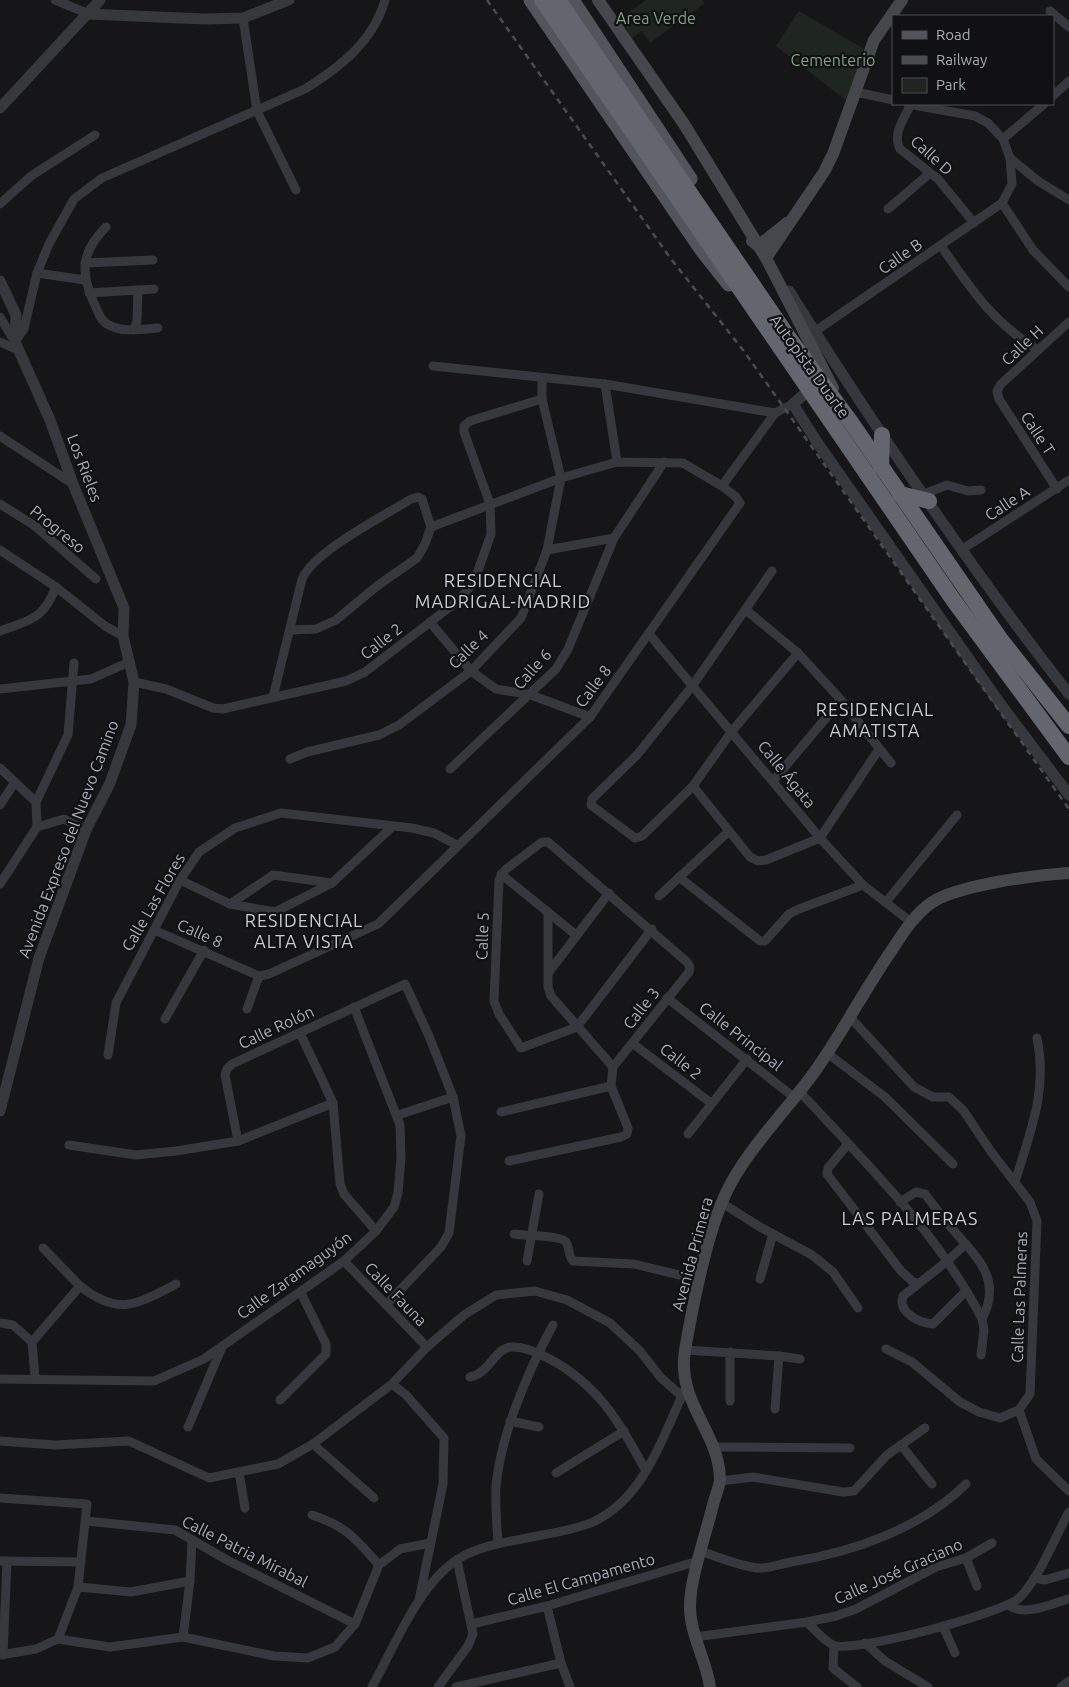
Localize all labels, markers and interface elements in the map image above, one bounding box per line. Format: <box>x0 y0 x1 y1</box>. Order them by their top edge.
park label: Area Verde <box>616 9 696 27</box>
legend <box>892 15 1054 105</box>
text: Road <box>936 26 971 43</box>
park label: Cementerio <box>791 51 875 69</box>
text: Railway <box>936 51 987 68</box>
text: Park <box>936 76 966 93</box>
street label: Calle D <box>907 132 957 178</box>
street label: Calle B <box>875 235 925 277</box>
street label: Autopista Duarte <box>766 311 854 421</box>
street label: Calle H <box>998 321 1046 369</box>
street label: Calle T <box>1017 408 1059 458</box>
street label: Los Rieles <box>64 432 106 504</box>
street label: Calle A <box>981 482 1033 524</box>
street label: Progreso <box>27 501 89 557</box>
district label: RESIDENCIAL MADRIGAL-MADRID <box>415 570 591 611</box>
street label: Calle 2 <box>357 619 405 663</box>
street label: Calle 4 <box>445 626 491 672</box>
street label: Calle 6 <box>509 645 555 693</box>
street label: Calle 8 <box>571 661 615 711</box>
district label: RESIDENCIAL AMATISTA <box>816 699 934 740</box>
street label: Avenida Expreso del Nuevo Camino <box>14 718 122 960</box>
street label: Calle Ágata <box>754 736 821 811</box>
street label: Calle Las Flores <box>118 850 188 954</box>
district label: RESIDENCIAL ALTA VISTA <box>245 910 363 951</box>
street label: Calle 5 <box>472 912 492 960</box>
street label: Calle 8 <box>174 915 226 951</box>
street label: Calle 3 <box>619 984 663 1032</box>
street label: Calle Principal <box>696 998 786 1074</box>
street label: Calle Rolón <box>236 1002 316 1052</box>
street label: Calle 2 <box>657 1039 705 1083</box>
street label: Avenida Primera <box>668 1195 716 1313</box>
district label: LAS PALMERAS <box>842 1208 978 1228</box>
street label: Calle Zaramaguyón <box>233 1227 355 1323</box>
street label: Calle Las Palmeras <box>1008 1231 1030 1363</box>
street label: Calle Fauna <box>361 1258 431 1330</box>
street label: Calle Patria Mirabal <box>179 1512 311 1590</box>
street label: Calle José Graciano <box>831 1535 965 1607</box>
street label: Calle El Campamento <box>505 1549 657 1609</box>

